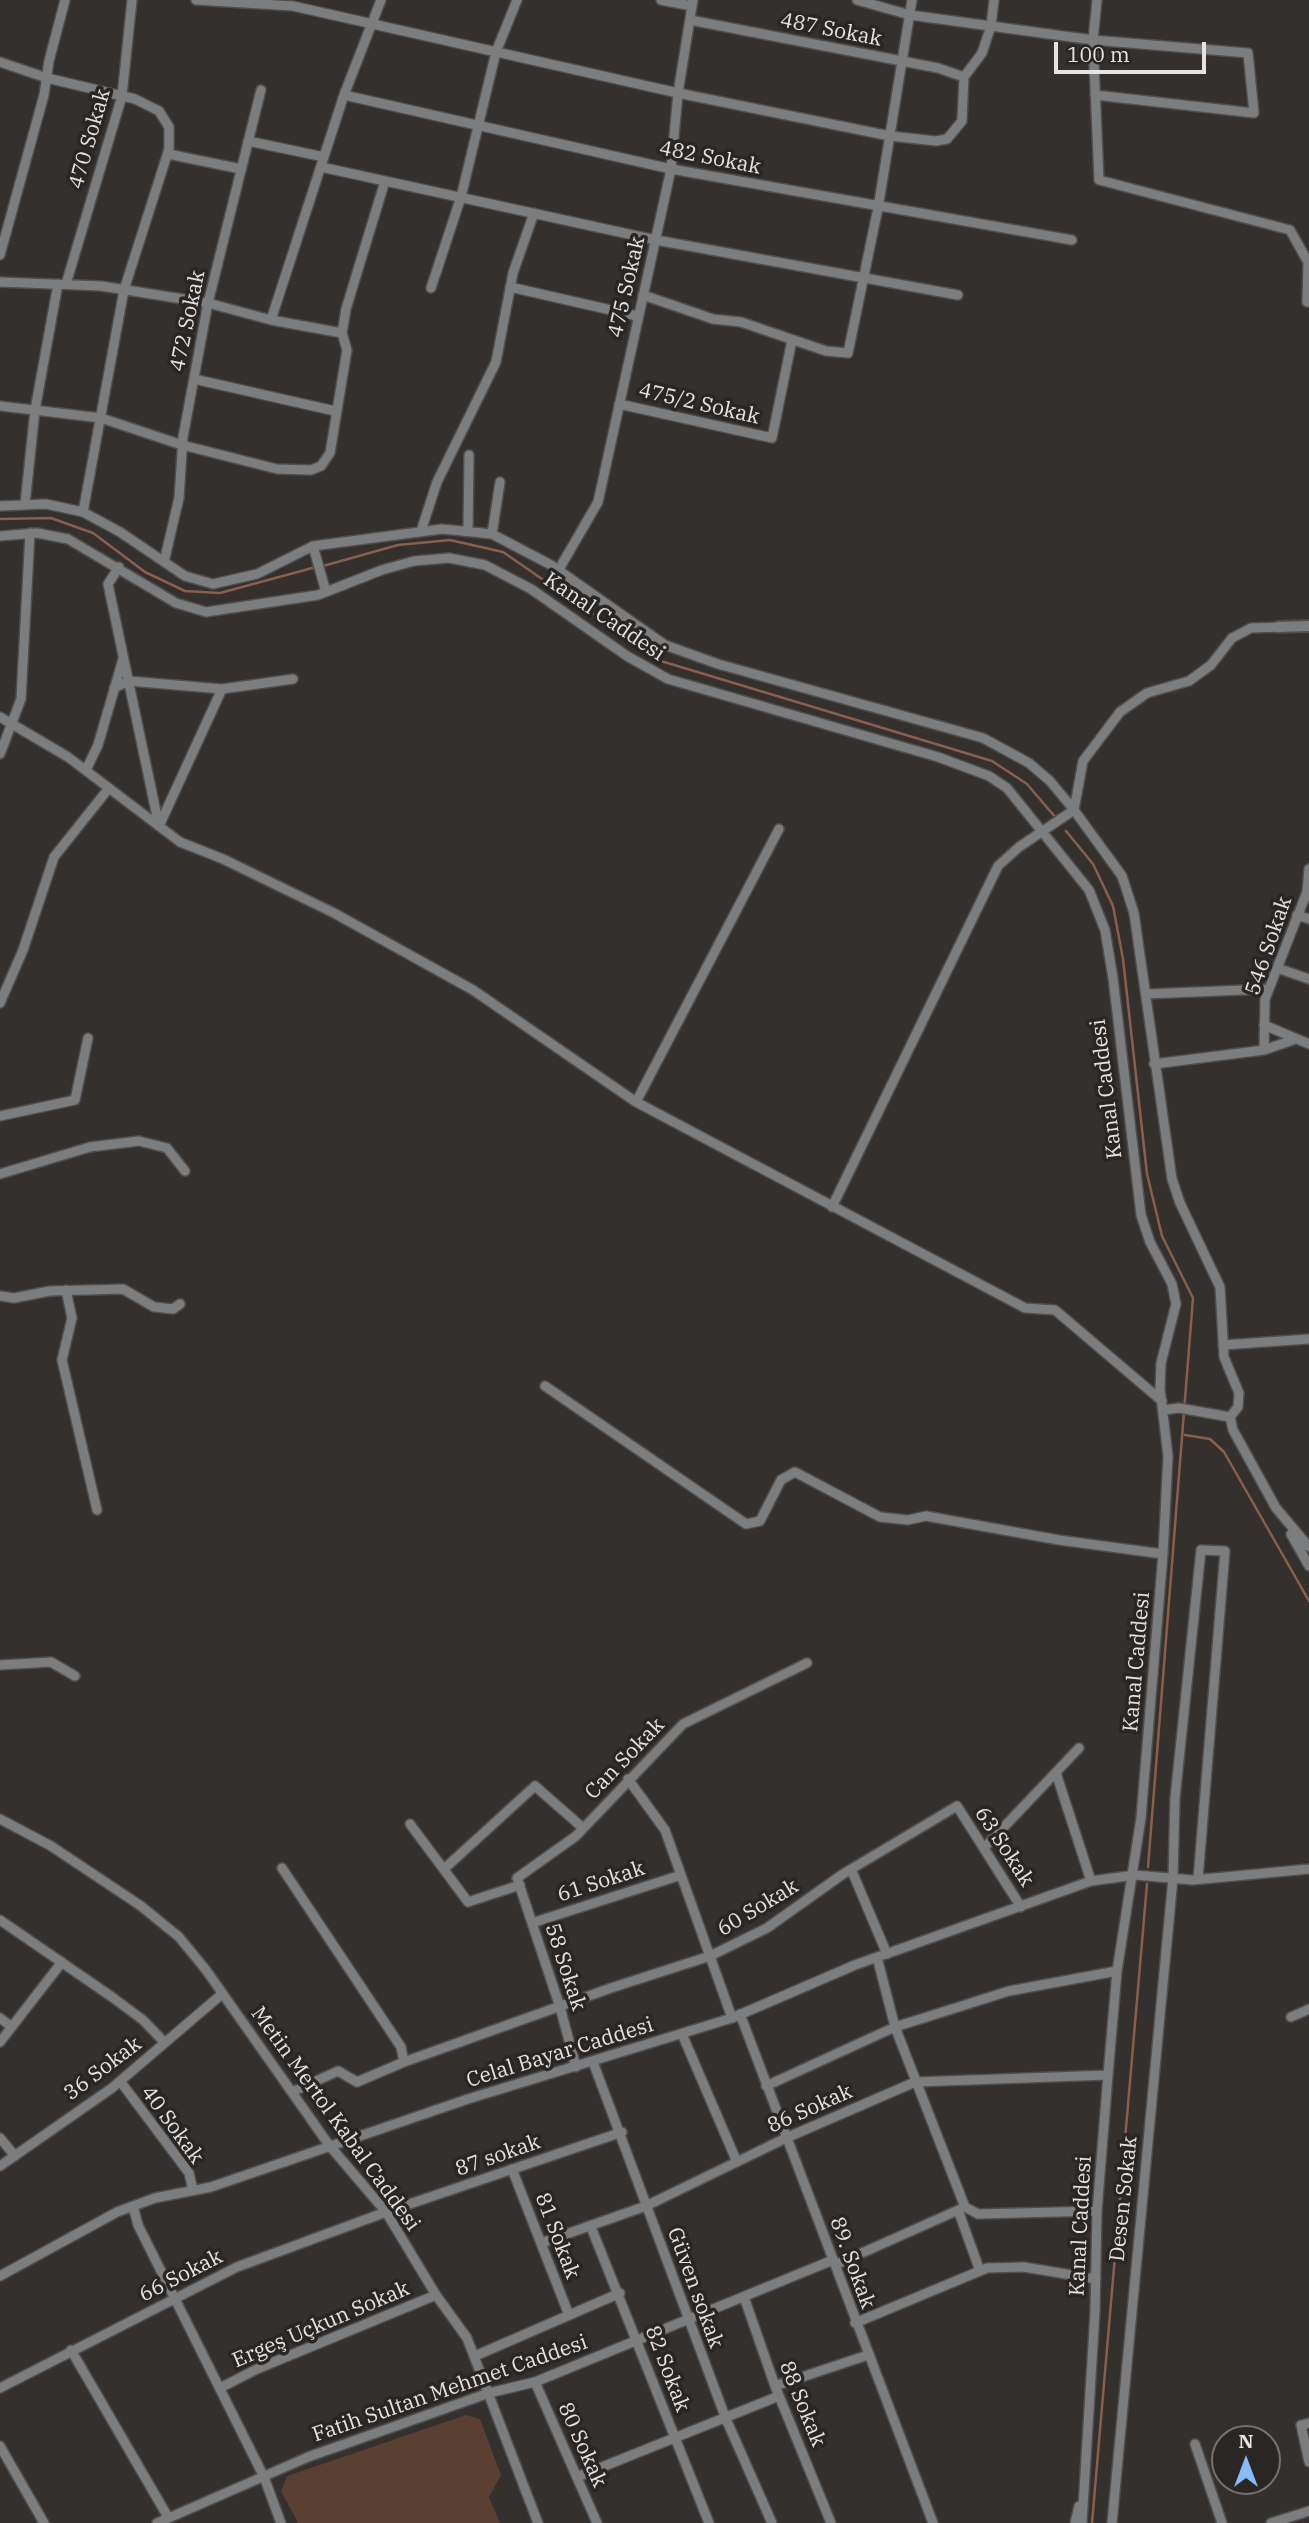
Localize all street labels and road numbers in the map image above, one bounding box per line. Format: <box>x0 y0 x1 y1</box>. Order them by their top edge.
street label: 487 Sokak <box>778 8 884 52</box>
street label: 470 Sokak <box>64 86 116 192</box>
street label: 482 Sokak <box>657 136 763 180</box>
street label: 475 Sokak <box>603 234 651 340</box>
street label: 472 Sokak <box>165 268 211 374</box>
street label: 475/2 Sokak <box>636 378 762 430</box>
street label: Kanal Caddesi <box>539 567 669 667</box>
street label: 546 Sokak <box>1240 893 1298 999</box>
street label: Kanal Caddesi <box>1086 1018 1128 1160</box>
street label: Kanal Caddesi <box>1118 1591 1156 1733</box>
street label: Can Sokak <box>580 1713 670 1805</box>
street label: 63 Sokak <box>969 1802 1039 1892</box>
street label: 61 Sokak <box>554 1856 648 1908</box>
street label: 60 Sokak <box>713 1874 803 1942</box>
street label: 58 Sokak <box>539 1920 591 2014</box>
street label: Metin Mertol Kabal Caddesi <box>245 2002 425 2236</box>
street label: Celal Bayar Caddesi <box>464 2013 656 2093</box>
street label: 36 Sokak <box>59 2032 147 2106</box>
street label: 86 Sokak <box>764 2079 856 2139</box>
street label: 40 Sokak <box>135 2081 209 2169</box>
street label: 87 sokak <box>452 2130 544 2182</box>
street label: Desen Sokak <box>1105 2135 1143 2263</box>
street label: Kanal Caddesi <box>1065 2155 1097 2297</box>
street label: 81 Sokak <box>529 2189 585 2283</box>
street label: 89. Sokak <box>824 2214 880 2312</box>
street label: Güven sokak <box>661 2224 729 2352</box>
street label: 66 Sokak <box>135 2244 227 2308</box>
street label: Ergeş Uçkun Sokak <box>229 2276 413 2374</box>
street label: 82 Sokak <box>639 2322 695 2416</box>
street label: Fatih Sultan Mehmet Caddesi <box>309 2330 591 2448</box>
street label: 88 Sokak <box>773 2357 831 2451</box>
street label: 80 Sokak <box>552 2399 612 2491</box>

